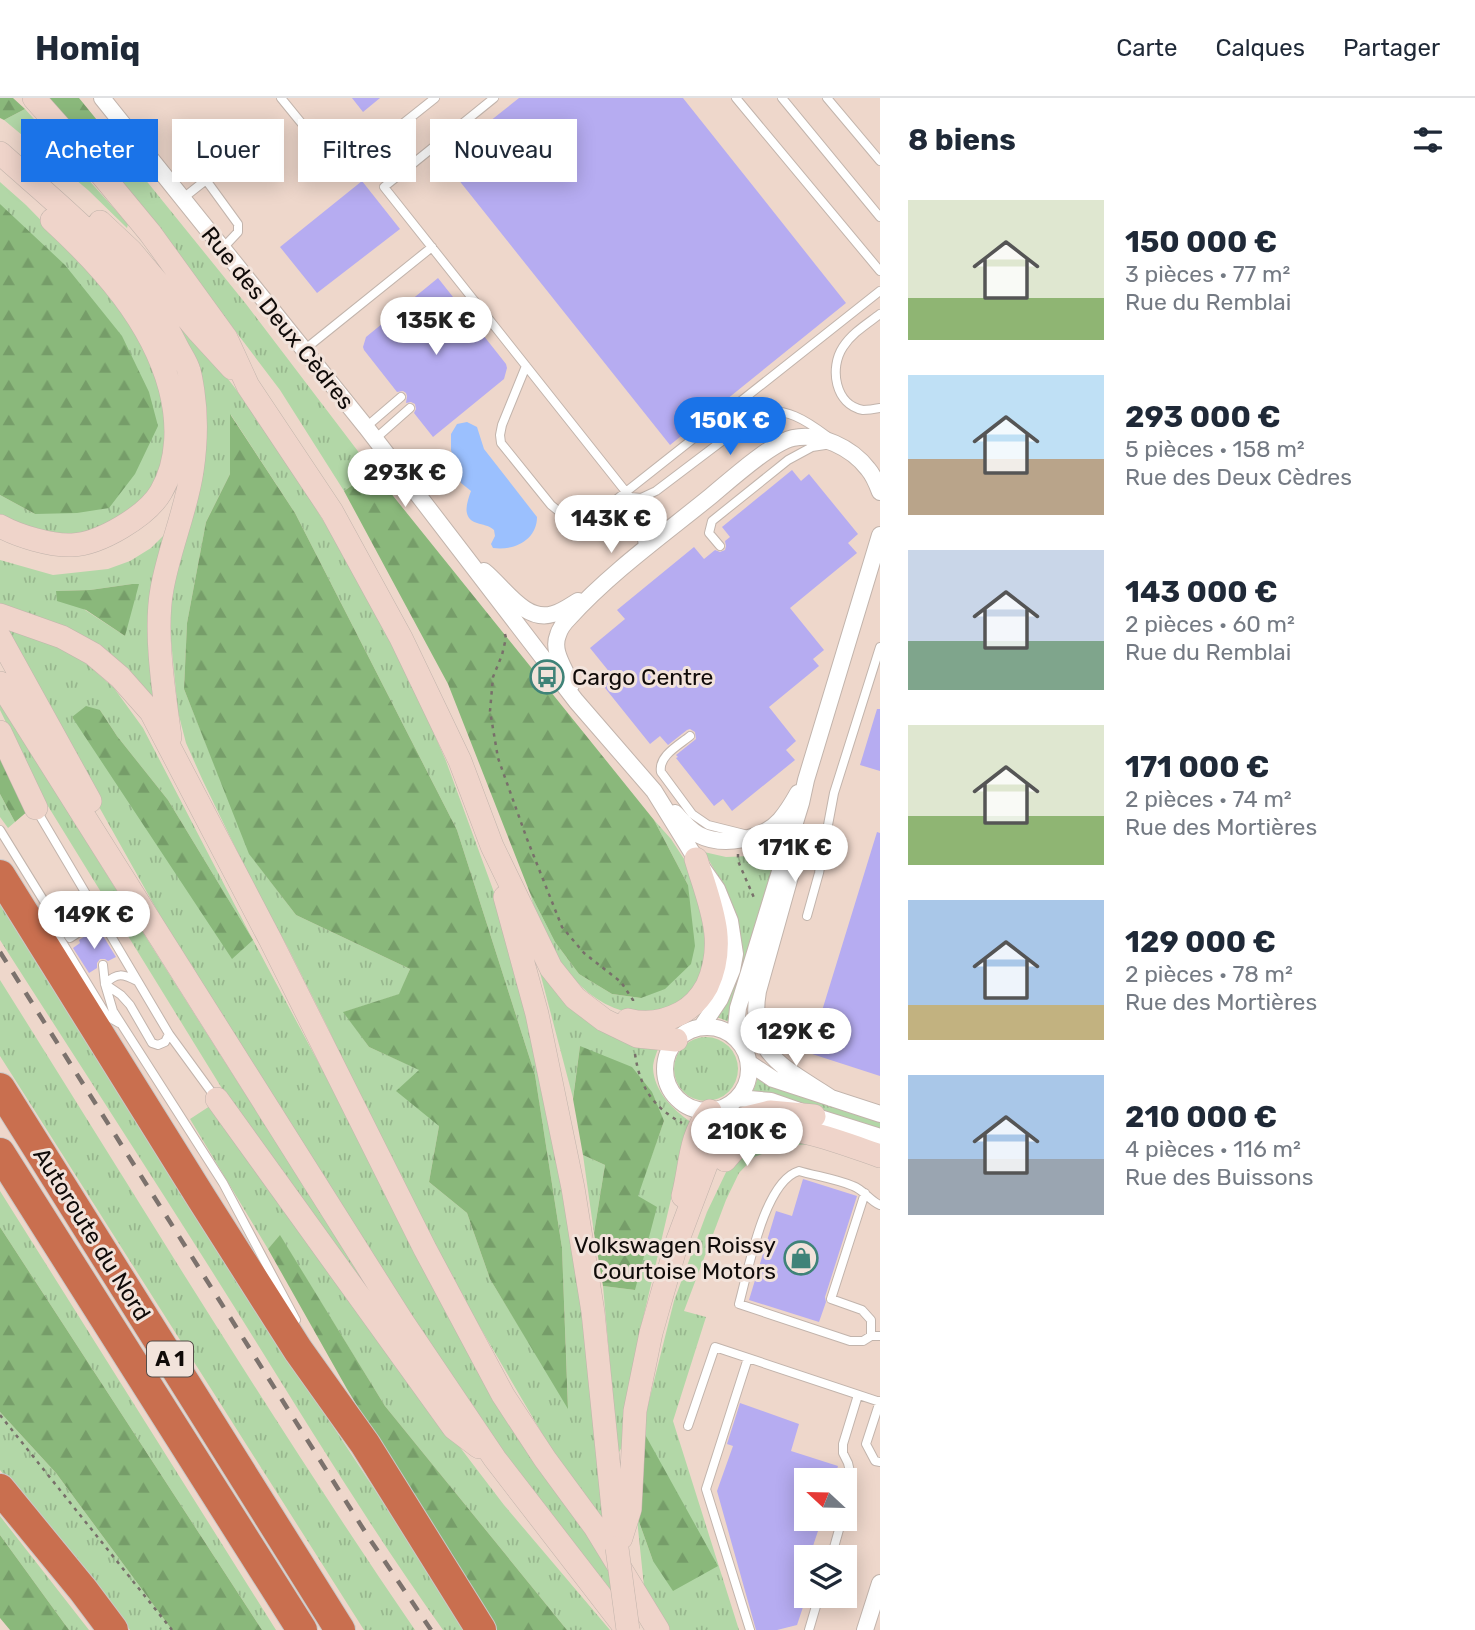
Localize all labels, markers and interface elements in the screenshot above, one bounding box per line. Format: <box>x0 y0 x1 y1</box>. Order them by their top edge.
text: Homiq <box>35 29 140 68</box>
text: Carte <box>1116 34 1177 62</box>
text: Calques <box>1215 34 1305 62</box>
text: Partager <box>1343 34 1440 62</box>
chip: Acheter <box>21 119 158 182</box>
chip: Louer <box>172 119 284 182</box>
chip: Filtres <box>298 119 416 182</box>
chip: Nouveau <box>430 119 577 182</box>
icon: filters <box>1409 121 1447 159</box>
text: 8 biens <box>908 122 1016 158</box>
street label: Rue des Deux Cèdres <box>196 221 360 415</box>
text: 150 000 € <box>1125 224 1277 260</box>
icon: home <box>964 228 1048 312</box>
text: 3 pièces · 77 m² <box>1125 260 1290 288</box>
text: Rue du Remblai <box>1125 288 1291 316</box>
pin: 135K € <box>379 298 493 357</box>
text: 135K € <box>396 306 476 334</box>
pin: 150K € <box>673 398 787 457</box>
text: 293 000 € <box>1125 399 1281 435</box>
icon: home <box>964 403 1048 487</box>
text: 150K € <box>690 406 770 434</box>
text: 5 pièces · 158 m² <box>1125 435 1305 463</box>
pin: 293K € <box>348 450 462 509</box>
text: 293K € <box>364 458 446 486</box>
text: Rue des Deux Cèdres <box>1125 463 1352 491</box>
pin: 143K € <box>554 496 668 555</box>
text: 143K € <box>571 504 651 532</box>
text: 143 000 € <box>1125 574 1278 610</box>
icon: home <box>964 578 1048 662</box>
text: 2 pièces · 60 m² <box>1125 610 1295 638</box>
text: Rue du Remblai <box>1125 638 1291 666</box>
bus stop icon: Cargo Centre <box>528 658 566 696</box>
place label: Cargo Centre <box>572 663 713 691</box>
text: 171 000 € <box>1125 749 1270 785</box>
icon: home <box>964 753 1048 837</box>
text: 2 pièces · 74 m² <box>1125 785 1292 813</box>
text: Rue des Mortières <box>1125 813 1317 841</box>
pin: 171K € <box>738 824 852 884</box>
text: 171K € <box>758 833 832 861</box>
pin: 149K € <box>37 892 151 951</box>
text: 149K € <box>54 900 134 928</box>
text: 129 000 € <box>1125 924 1276 960</box>
icon: home <box>964 928 1048 1012</box>
text: 2 pièces · 78 m² <box>1125 960 1293 988</box>
text: Rue des Mortières <box>1125 988 1317 1016</box>
pin: 129K € <box>739 1009 853 1068</box>
text: 129K € <box>756 1017 836 1045</box>
text: 210 000 € <box>1125 1099 1277 1135</box>
icon: home <box>964 1103 1048 1187</box>
pin: 210K € <box>690 1108 804 1168</box>
text: 210K € <box>707 1117 787 1145</box>
text: 4 pièces · 116 m² <box>1125 1135 1301 1163</box>
street label: Autoroute du Nord <box>27 1142 157 1326</box>
text: Rue des Buissons <box>1125 1163 1313 1191</box>
place label: Volkswagen Roissy Courtoise Motors <box>574 1231 776 1285</box>
shop icon: Volkswagen Roissy Courtoise Motors <box>782 1239 820 1277</box>
road number: A 1 <box>147 1342 193 1376</box>
north arrow <box>794 1468 858 1531</box>
map controls <box>794 1468 857 1608</box>
button: layers <box>794 1545 857 1608</box>

